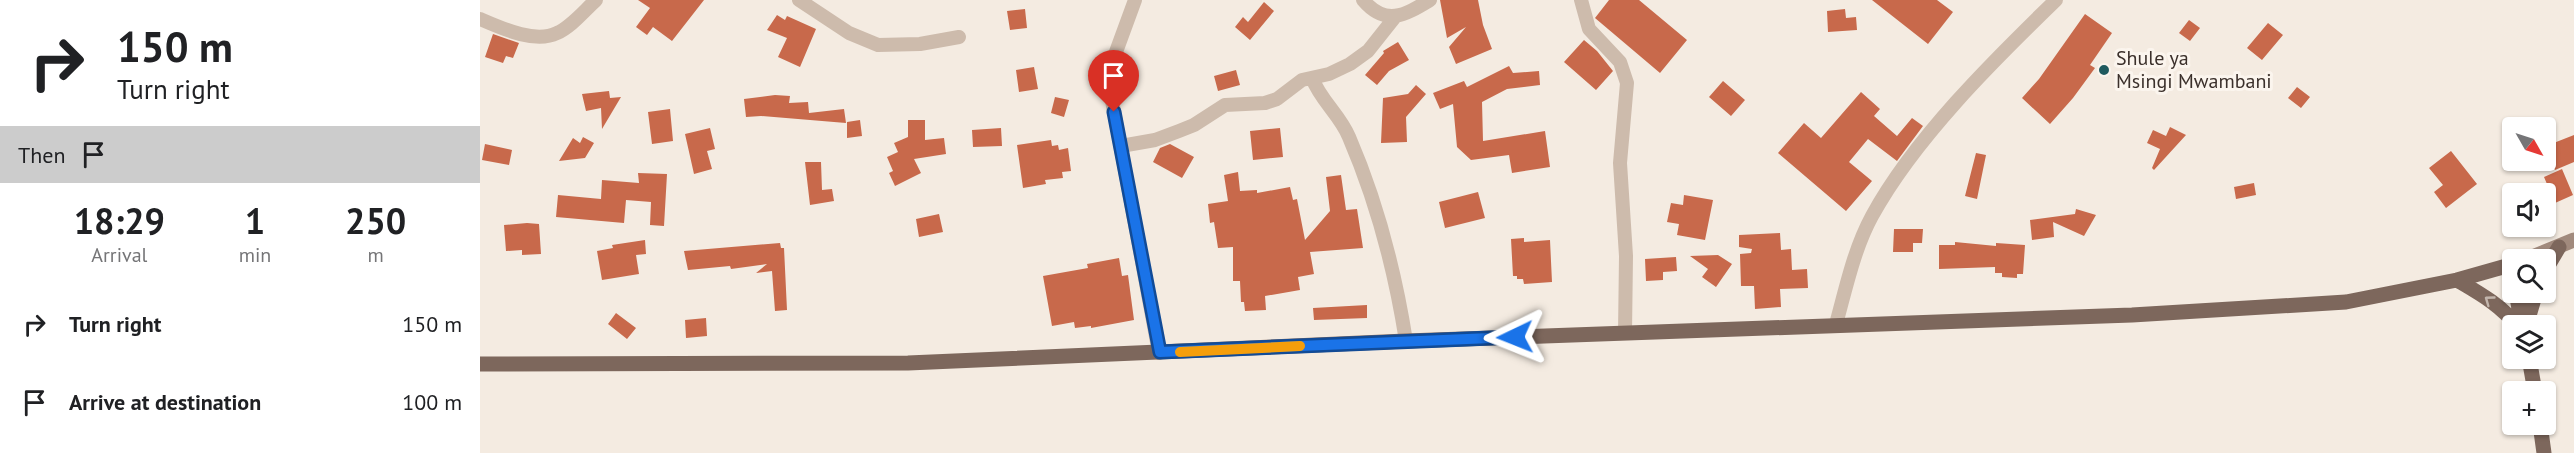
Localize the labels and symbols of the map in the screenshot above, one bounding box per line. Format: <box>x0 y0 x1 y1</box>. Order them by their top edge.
place label: Shule ya Msingi Mwambani <box>2116 45 2272 94</box>
pin <box>1088 50 1139 112</box>
marker: Shule ya Msingi Mwambani <box>2097 63 2111 77</box>
north arrow <box>2502 117 2556 171</box>
one-way arrow <box>2485 296 2496 307</box>
position arrow <box>1483 305 1547 369</box>

